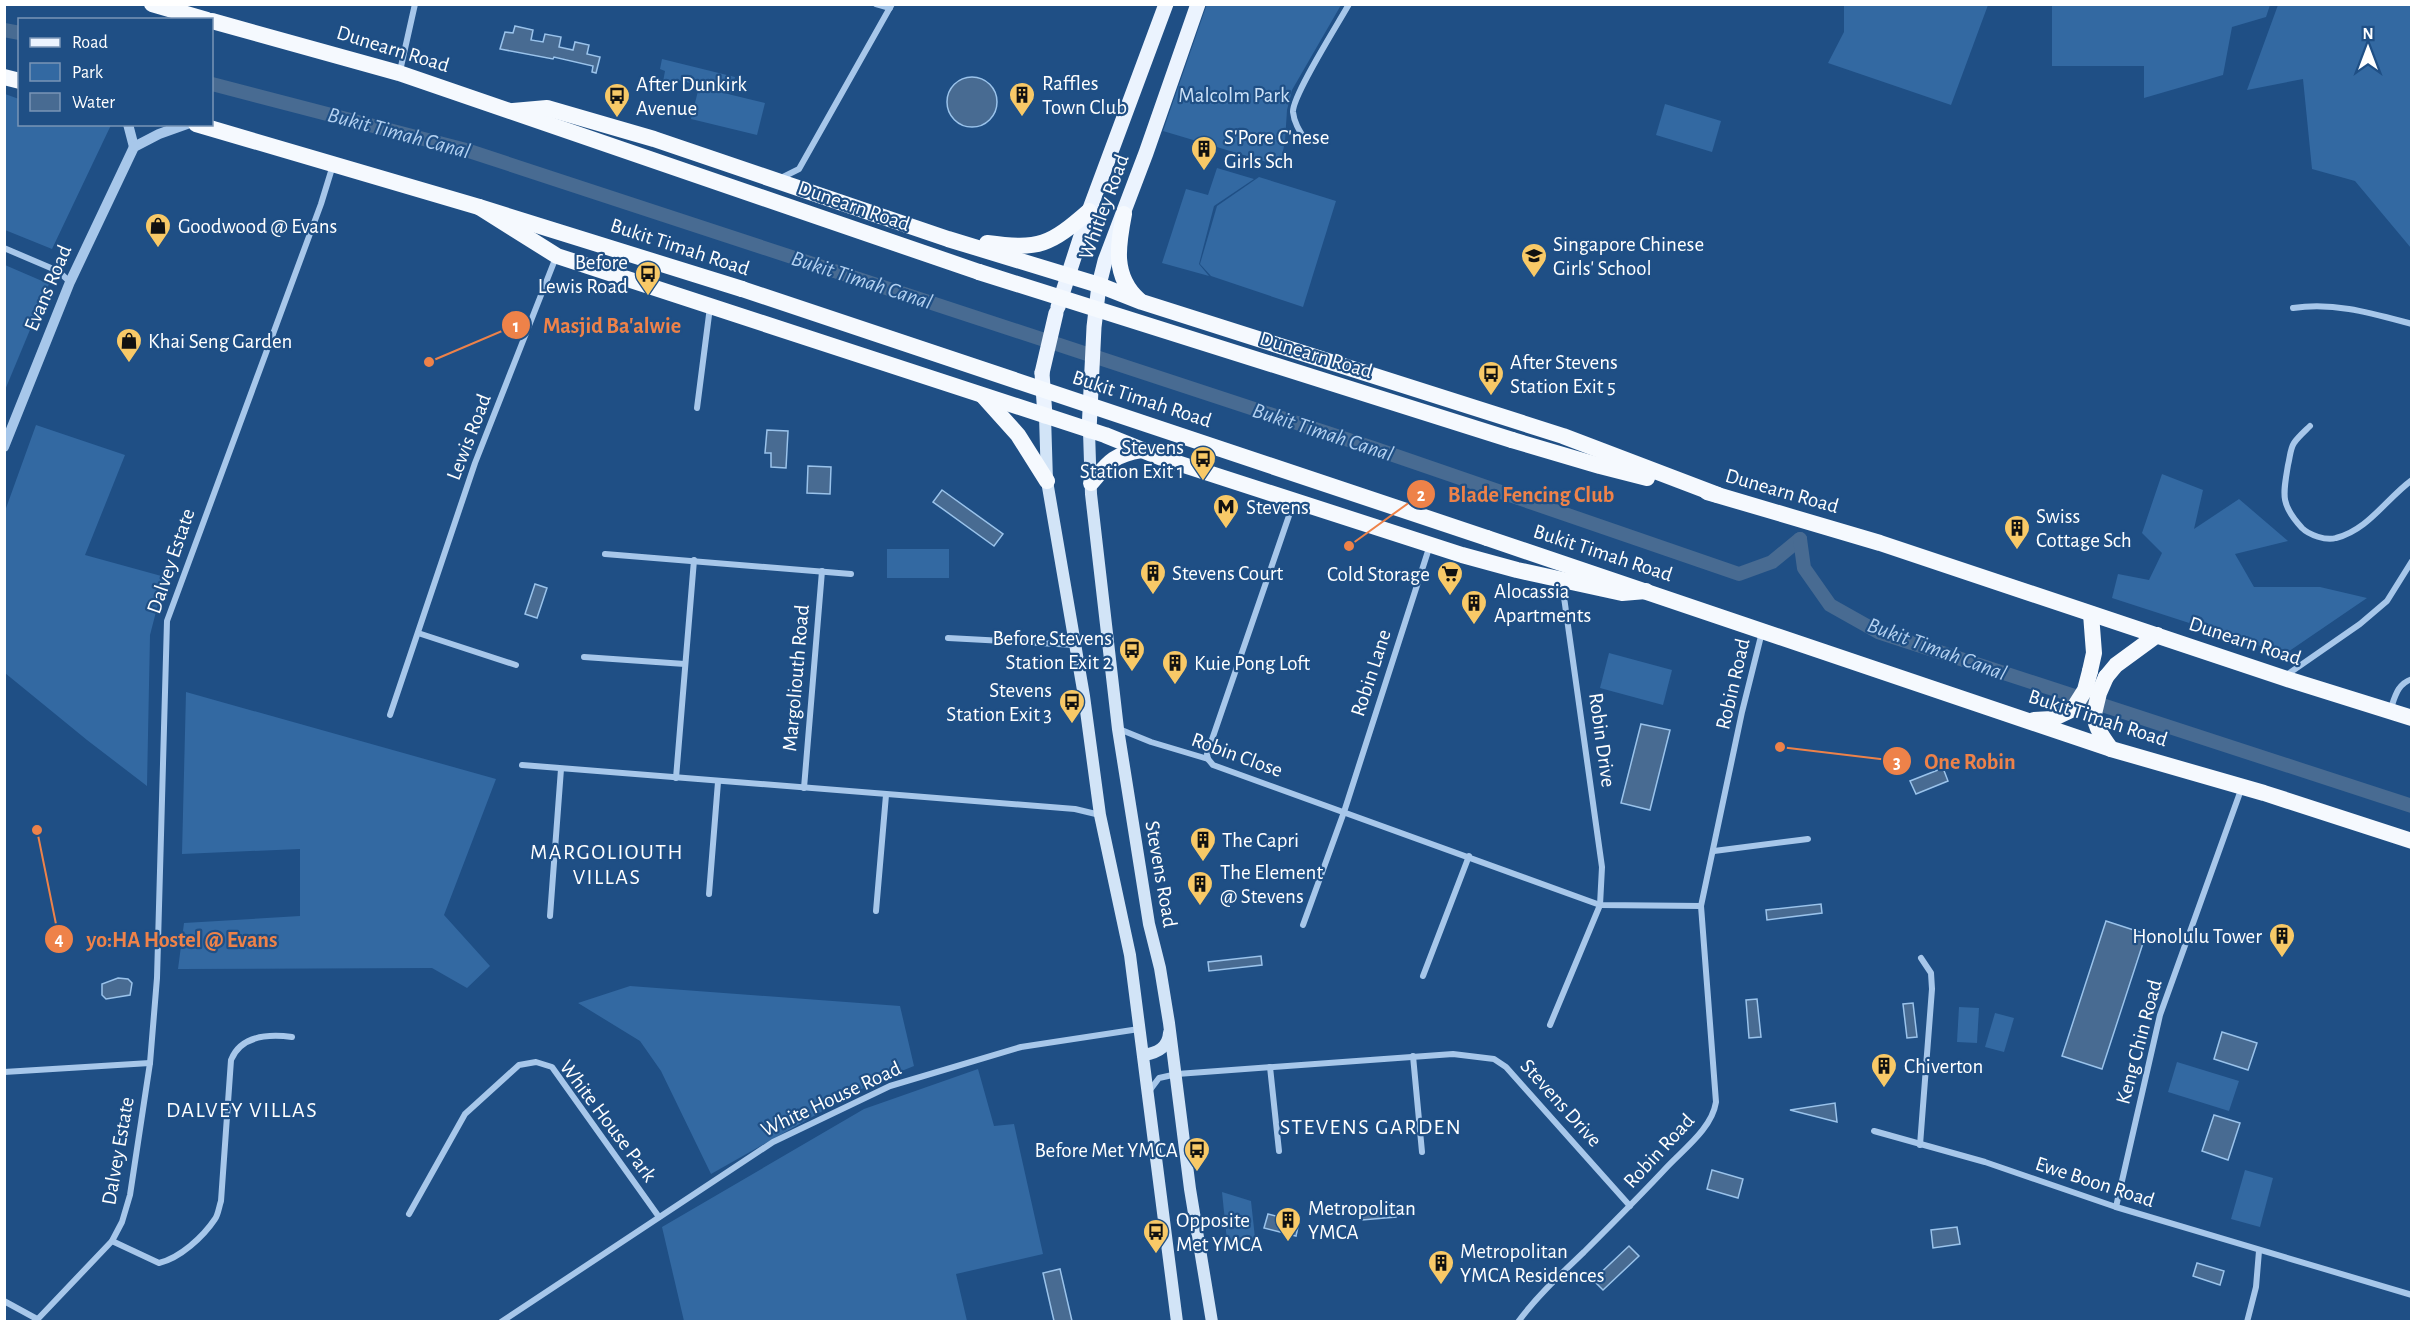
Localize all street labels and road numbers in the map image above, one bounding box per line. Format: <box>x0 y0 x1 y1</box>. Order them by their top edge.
street label: Dunearn Road <box>334 22 452 76</box>
street label: Whitley Road <box>1075 151 1133 262</box>
street label: Dunearn Road <box>795 177 913 235</box>
street label: Bukit Timah Road <box>608 215 752 279</box>
street label: Evans Road <box>20 242 76 334</box>
street label: Dunearn Road <box>1257 328 1375 382</box>
street label: Bukit Timah Road <box>1070 367 1214 431</box>
street label: Lewis Road <box>443 391 495 483</box>
street label: Dunearn Road <box>1723 465 1841 517</box>
street label: Dalvey Estate <box>143 506 199 616</box>
street label: Bukit Timah Road <box>1531 521 1675 585</box>
street label: Margoliouth Road <box>779 604 813 752</box>
street label: Dunearn Road <box>2186 613 2304 669</box>
street label: Robin Lane <box>1347 627 1395 719</box>
street label: Robin Road <box>1712 636 1754 732</box>
street label: Bukit Timah Road <box>2026 686 2170 750</box>
street label: Robin Drive <box>1585 691 1619 789</box>
street label: Robin Close <box>1189 729 1285 781</box>
street label: Stevens Road <box>1141 819 1181 929</box>
street label: Keng Chin Road <box>2112 977 2166 1107</box>
street label: Stevens Drive <box>1516 1055 1606 1151</box>
street label: White House Park <box>556 1056 661 1186</box>
street label: White House Road <box>758 1057 904 1141</box>
street label: Dalvey Estate <box>98 1095 138 1207</box>
street label: Robin Road <box>1620 1110 1699 1192</box>
street label: Ewe Boon Road <box>2033 1153 2157 1211</box>

